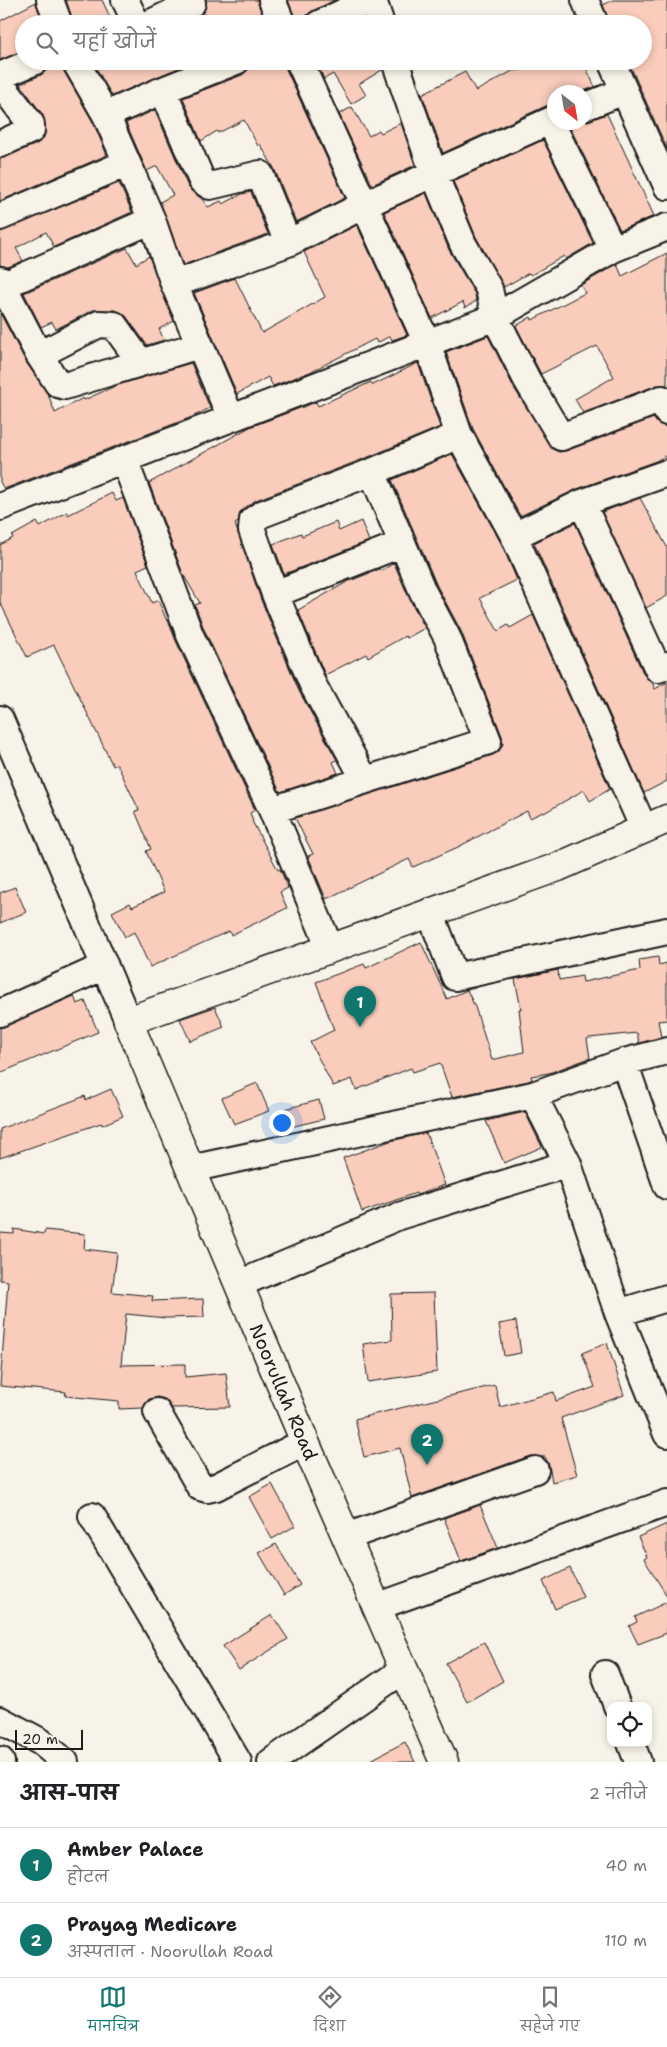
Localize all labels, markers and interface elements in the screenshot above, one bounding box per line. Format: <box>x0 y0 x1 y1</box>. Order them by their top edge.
search box <box>15 15 652 70</box>
icon: search <box>33 29 61 57</box>
text: यहाँ खोजें <box>73 29 156 54</box>
north arrow <box>547 85 592 130</box>
pin: 1 <box>344 986 376 1027</box>
your location <box>269 1110 295 1136</box>
street label: Noorullah Road <box>244 1320 324 1464</box>
pin: 2 <box>411 1424 443 1465</box>
map controls <box>607 1702 652 1747</box>
button: locate <box>607 1702 652 1747</box>
scale bar <box>15 1727 82 1750</box>
text: 20 m <box>22 1730 58 1748</box>
text: आस-पास <box>20 1779 118 1807</box>
text: 2 नतीजे <box>589 1783 647 1804</box>
text: Amber Palace <box>67 1837 204 1862</box>
text: 1 <box>32 1855 40 1876</box>
text: 40 m <box>605 1855 647 1876</box>
text: होटल <box>67 1866 109 1887</box>
text: Prayag Medicare <box>67 1912 237 1937</box>
text: 2 <box>30 1930 42 1951</box>
text: 110 m <box>604 1930 647 1951</box>
text: अस्पताल · Noorullah Road <box>67 1941 273 1962</box>
tab: मानचित्र <box>87 1983 139 2042</box>
tab: दिशा <box>314 1983 345 2042</box>
tab: सहेजे गए <box>520 1983 580 2042</box>

